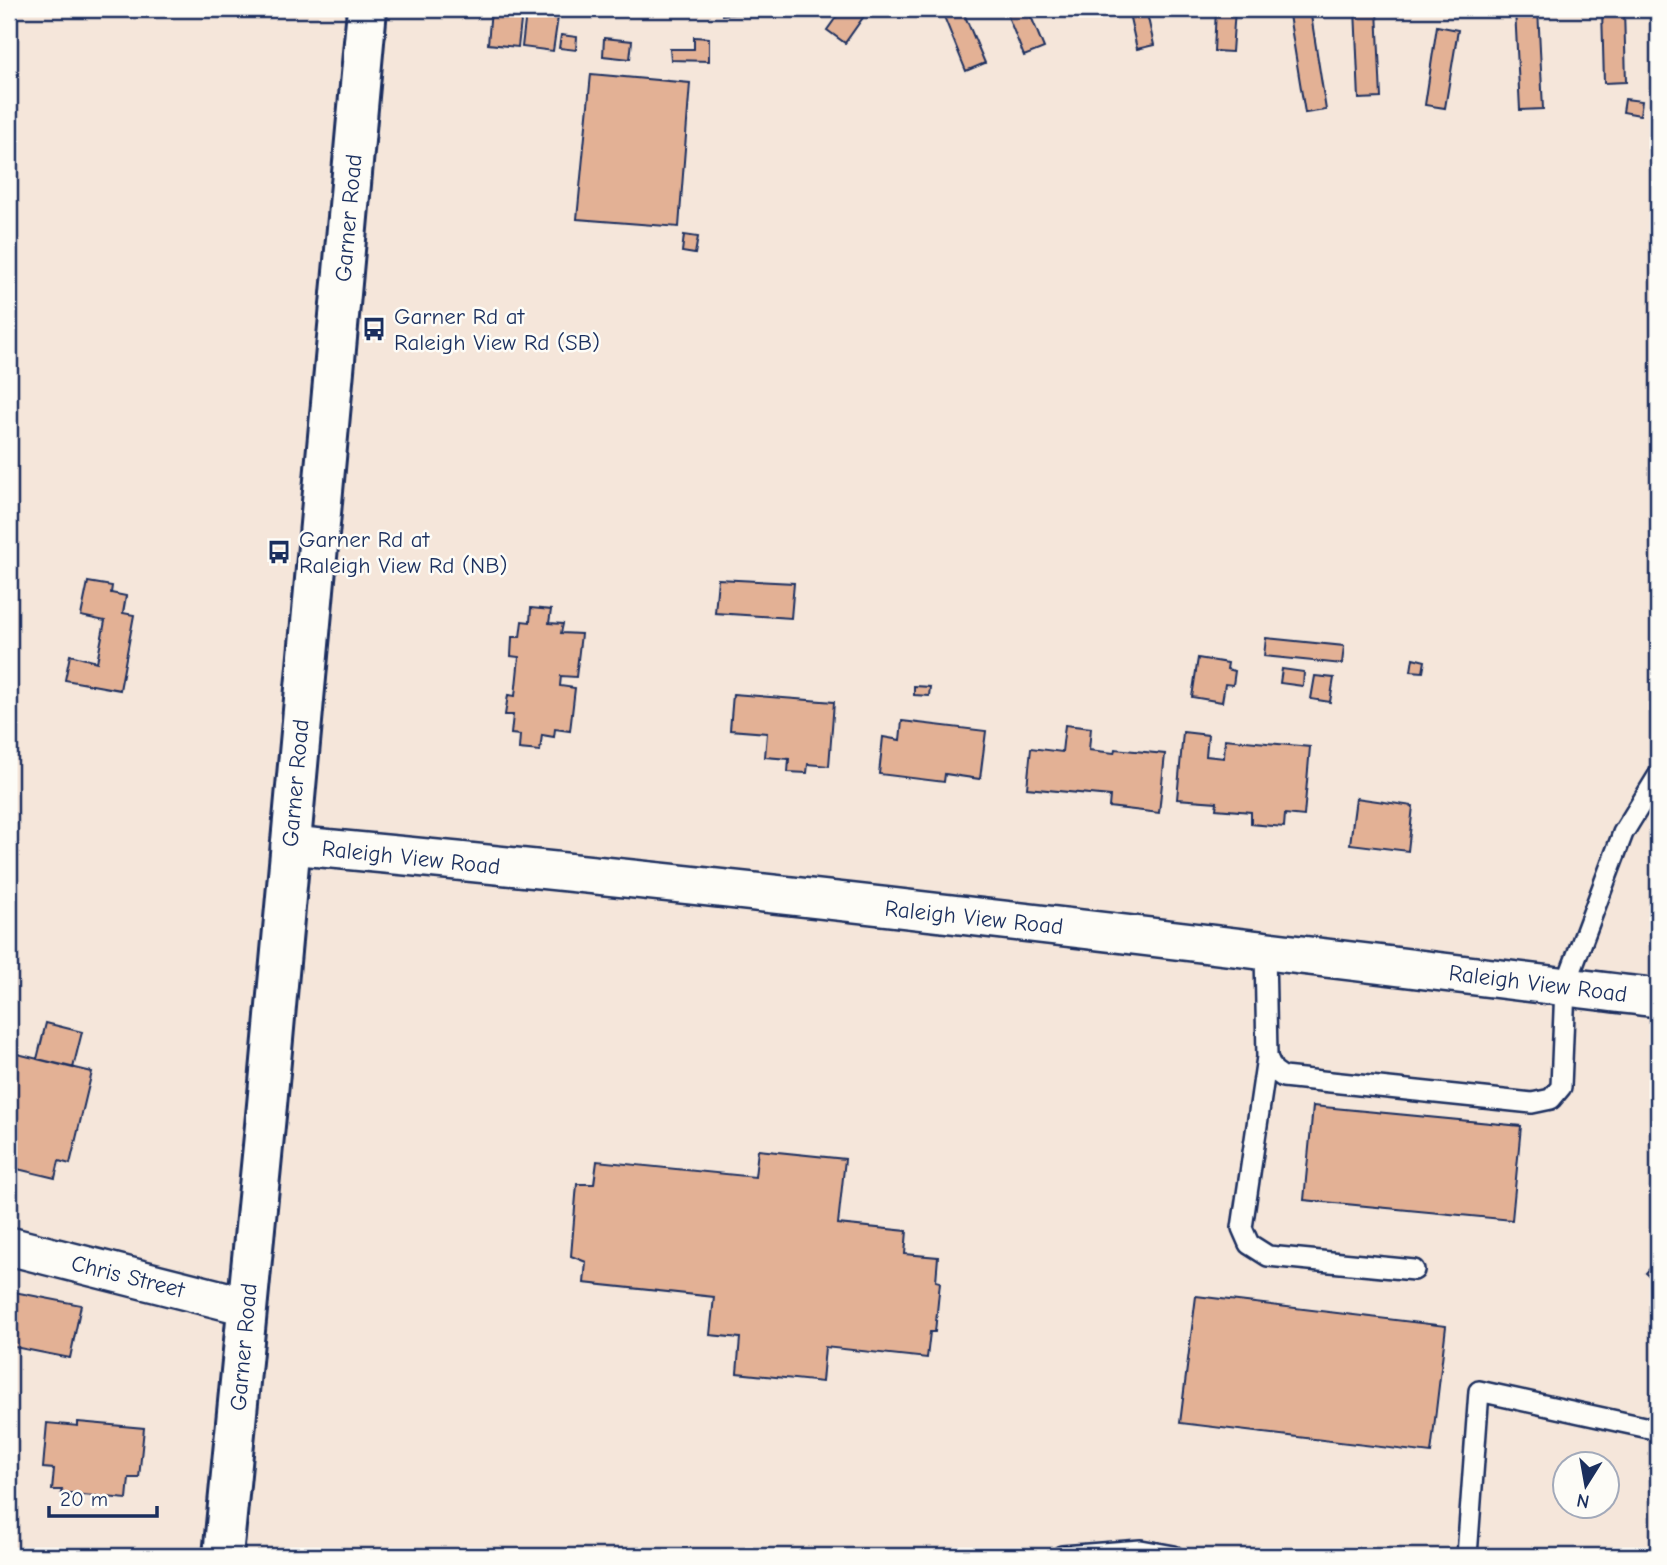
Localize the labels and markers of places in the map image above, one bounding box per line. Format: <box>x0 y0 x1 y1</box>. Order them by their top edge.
place label: Garner Rd at Raleigh View Rd (SB) <box>394 303 600 356</box>
bus stop icon: Garner Rd at Raleigh View Rd (SB) <box>360 315 388 343</box>
place label: Garner Rd at Raleigh View Rd (NB) <box>299 526 507 579</box>
bus stop icon: Garner Rd at Raleigh View Rd (NB) <box>265 538 293 566</box>

